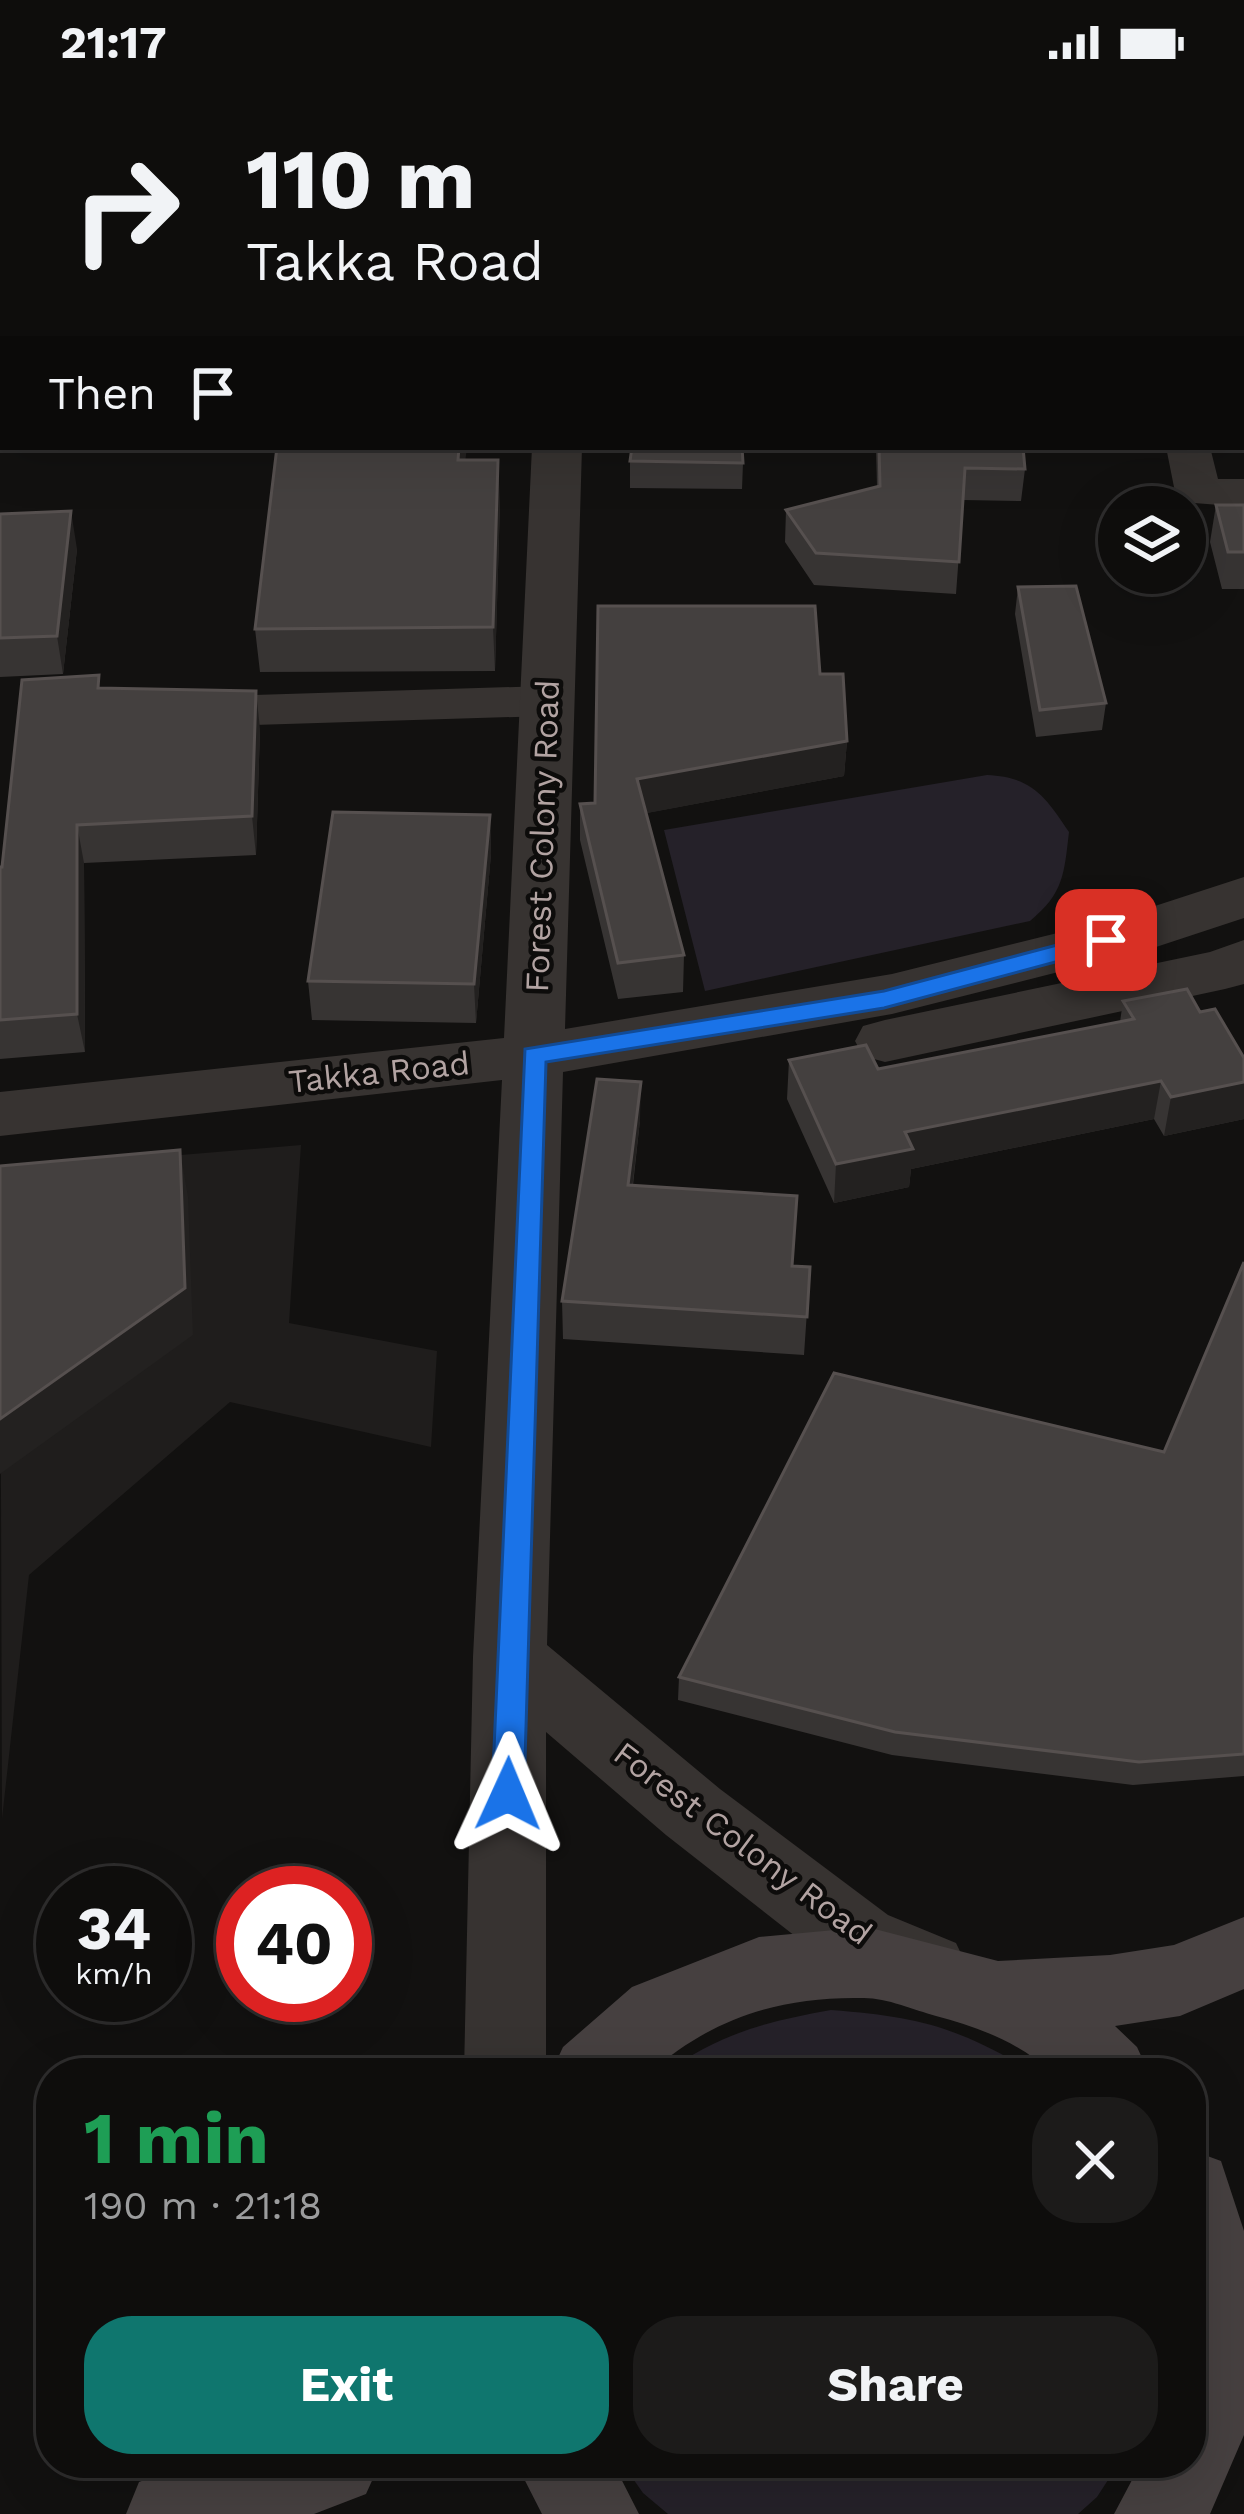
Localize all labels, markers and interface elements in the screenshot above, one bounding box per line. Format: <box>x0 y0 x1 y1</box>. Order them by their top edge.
text: 21:17 <box>60 16 167 69</box>
text: 110 m <box>246 130 476 228</box>
icon: right <box>48 132 204 288</box>
text: Takka Road <box>246 230 544 293</box>
icon: arrive <box>180 360 246 426</box>
text: Then <box>48 367 156 420</box>
map controls <box>1098 486 1206 594</box>
button: layers <box>1098 486 1206 594</box>
street label: Forest Colony Road <box>517 679 567 993</box>
pin <box>1055 889 1157 991</box>
icon: arrive <box>1073 907 1139 973</box>
street label: Takka Road <box>286 1043 472 1101</box>
position arrow <box>445 1731 571 1857</box>
street label: Forest Colony Road <box>606 1733 880 1953</box>
speed limit sign: 40 <box>216 1866 372 2022</box>
text: 34 <box>77 1893 151 1964</box>
text: km/h <box>75 1956 153 1991</box>
text: 1 min <box>84 2096 269 2180</box>
button: close <box>1032 2097 1158 2223</box>
text: 190 m · 21:18 <box>84 2183 322 2228</box>
button: Exit <box>84 2316 609 2454</box>
button: Share <box>633 2316 1158 2454</box>

